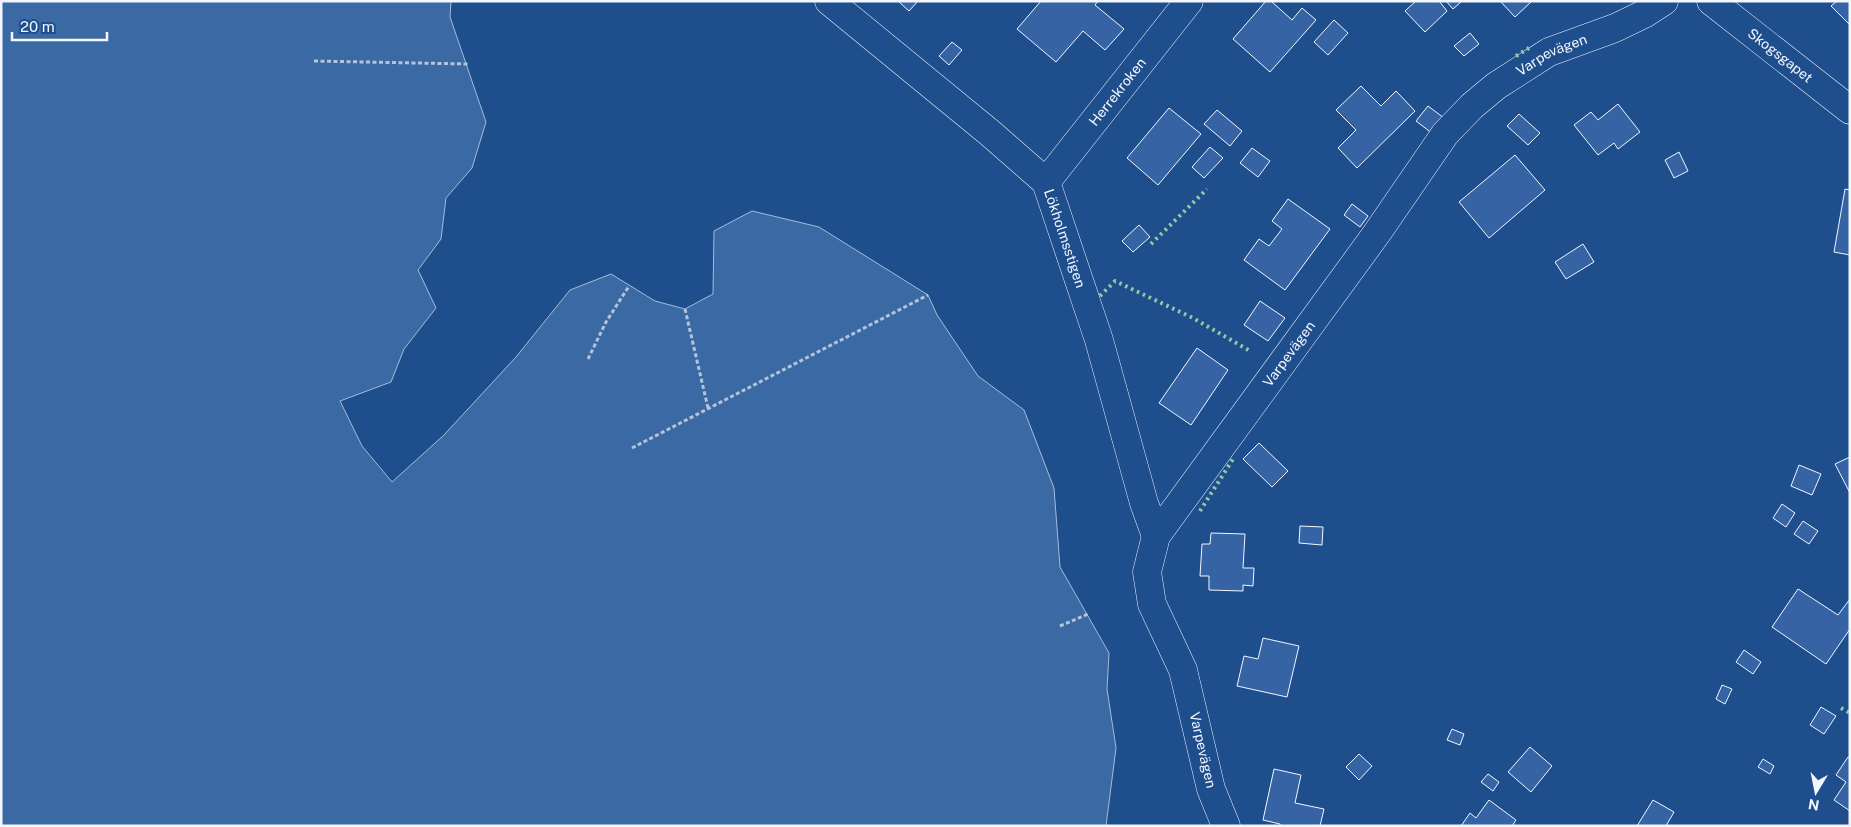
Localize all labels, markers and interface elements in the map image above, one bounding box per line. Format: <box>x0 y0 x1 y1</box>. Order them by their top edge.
scale bar <box>12 10 108 42</box>
text: 20 m <box>20 18 55 35</box>
street label: Skogsgapet <box>1745 25 1816 86</box>
street label: Varpevägen <box>1513 31 1589 79</box>
street label: Herrekroken <box>1086 55 1149 129</box>
street label: Lökholmsstigen <box>1041 187 1089 290</box>
street label: Varpevägen <box>1260 318 1318 390</box>
street label: Varpevägen <box>1187 711 1219 789</box>
north arrow <box>1791 767 1841 817</box>
text: N <box>1807 796 1821 814</box>

